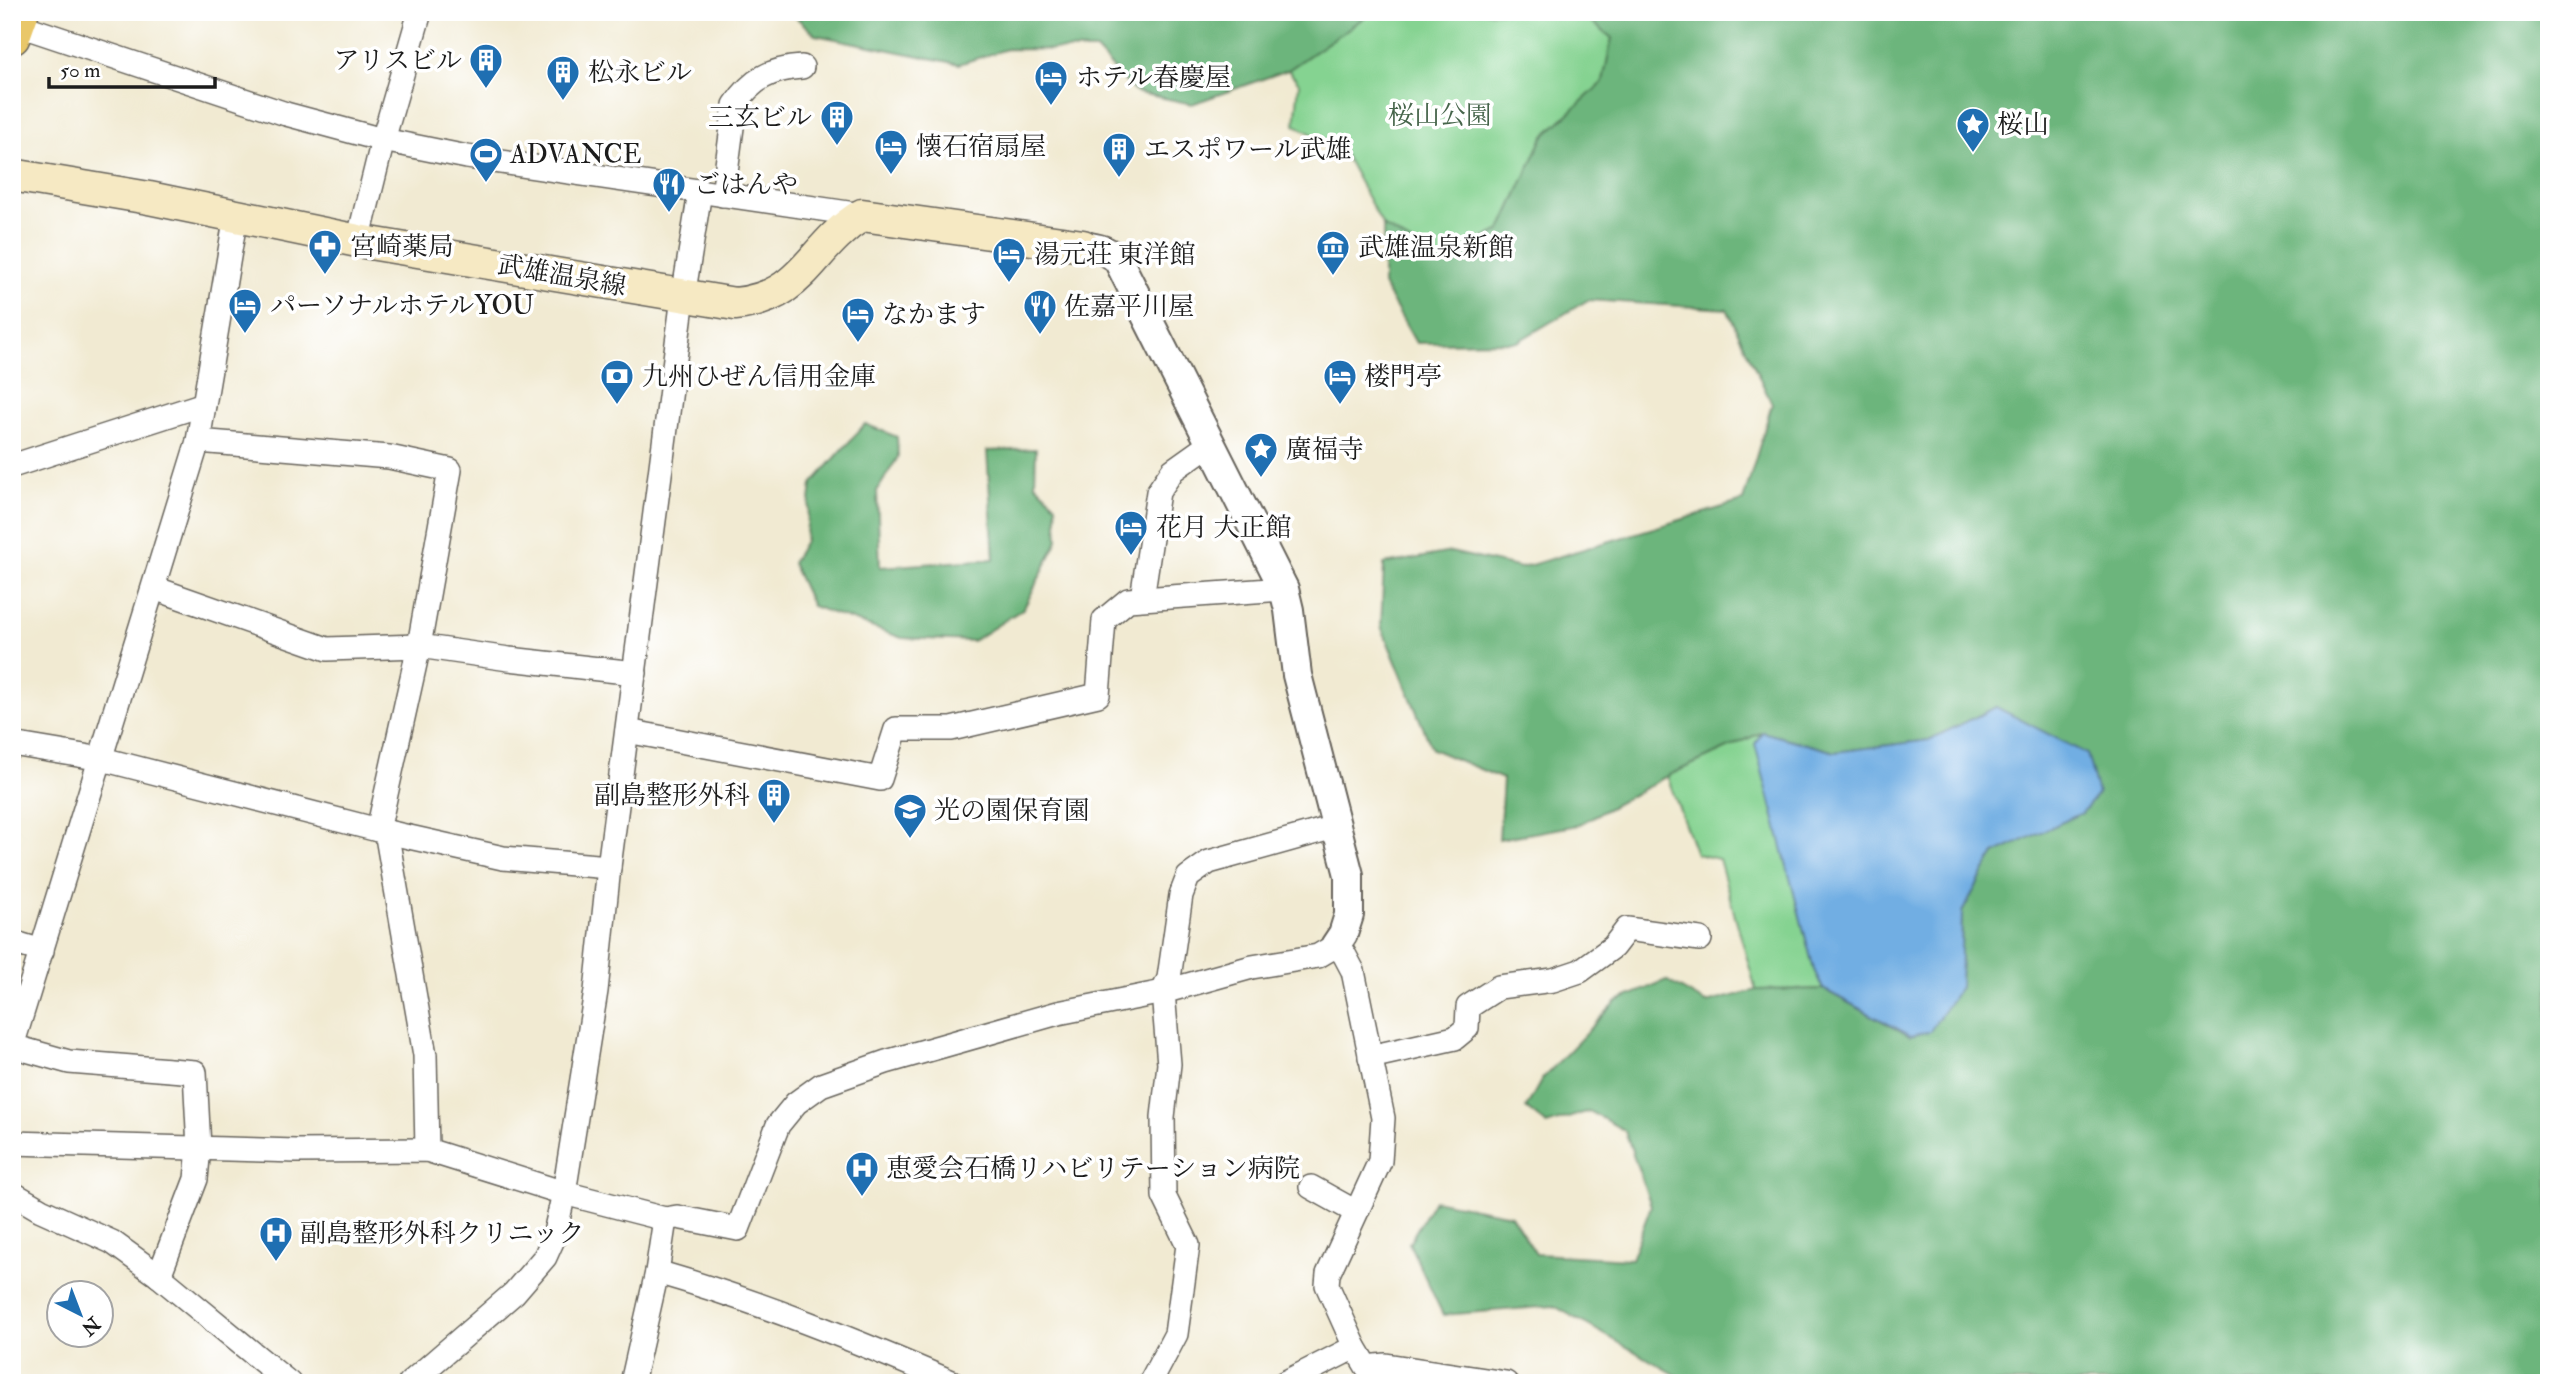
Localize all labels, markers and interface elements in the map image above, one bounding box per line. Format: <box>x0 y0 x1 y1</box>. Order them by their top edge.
building icon: アリスビル <box>467 41 505 90</box>
place label: アリスビル <box>334 45 462 77</box>
scale bar <box>49 46 215 90</box>
building icon: 松永ビル <box>544 53 582 102</box>
text: 50 m <box>60 57 101 84</box>
place label: 松永ビル <box>588 57 692 89</box>
hotel icon: ホテル春慶屋 <box>1032 58 1070 107</box>
place label: ホテル春慶屋 <box>1076 62 1231 94</box>
building icon: 三玄ビル <box>818 98 856 147</box>
park label: 桜山公園 <box>1388 100 1492 132</box>
place label: 三玄ビル <box>708 102 812 134</box>
place icon: 桜山 <box>1954 105 1992 154</box>
place label: 桜山 <box>1997 109 2049 141</box>
hotel icon: 懐石宿扇屋 <box>872 127 910 176</box>
building icon: エスポワール武雄 <box>1100 130 1138 179</box>
place label: 懐石宿扇屋 <box>916 131 1046 163</box>
place label: エスポワール武雄 <box>1144 134 1351 166</box>
sports icon: ADVANCE <box>467 135 505 184</box>
place label: ADVANCE <box>509 139 641 171</box>
restaurant icon: ごはんや <box>650 165 688 214</box>
place label: ごはんや <box>694 169 798 201</box>
pharmacy icon: 宮崎薬局 <box>306 227 344 276</box>
museum icon: 武雄温泉新館 <box>1314 228 1352 277</box>
place label: 宮崎薬局 <box>350 231 454 263</box>
place label: 武雄温泉新館 <box>1358 232 1514 264</box>
hotel icon: 湯元荘 東洋館 <box>990 235 1028 284</box>
place label: 湯元荘 東洋館 <box>1034 239 1195 271</box>
street label: 武雄温泉線 <box>495 249 629 303</box>
hotel icon: パーソナルホテルYOU <box>226 286 264 335</box>
restaurant icon: 佐嘉平川屋 <box>1021 287 1059 336</box>
place label: パーソナルホテルYOU <box>270 290 534 322</box>
place label: 佐嘉平川屋 <box>1064 291 1194 323</box>
hotel icon: なかます <box>839 295 877 344</box>
place label: なかます <box>882 299 986 331</box>
bank icon: 九州ひぜん信用金庫 <box>598 357 636 406</box>
hotel icon: 楼門亭 <box>1321 357 1359 406</box>
place label: 九州ひぜん信用金庫 <box>642 361 876 393</box>
place label: 楼門亭 <box>1364 361 1442 393</box>
place icon: 廣福寺 <box>1242 430 1280 479</box>
place label: 廣福寺 <box>1286 434 1364 466</box>
hotel icon: 花月 大正館 <box>1112 508 1150 557</box>
place label: 花月 大正館 <box>1156 512 1291 544</box>
building icon: 副島整形外科 <box>755 776 793 825</box>
place label: 副島整形外科 <box>594 780 750 812</box>
school or university icon: 光の園保育園 <box>891 791 929 840</box>
place label: 光の園保育園 <box>934 795 1090 827</box>
hospital icon: 恵愛会石橋リハビリテーション病院 <box>843 1149 881 1198</box>
place label: 恵愛会石橋リハビリテーション病院 <box>886 1153 1300 1185</box>
hospital icon: 副島整形外科クリニック <box>257 1214 295 1263</box>
place label: 副島整形外科クリニック <box>300 1218 584 1250</box>
north arrow <box>46 1280 116 1350</box>
text: N <box>76 1311 106 1341</box>

